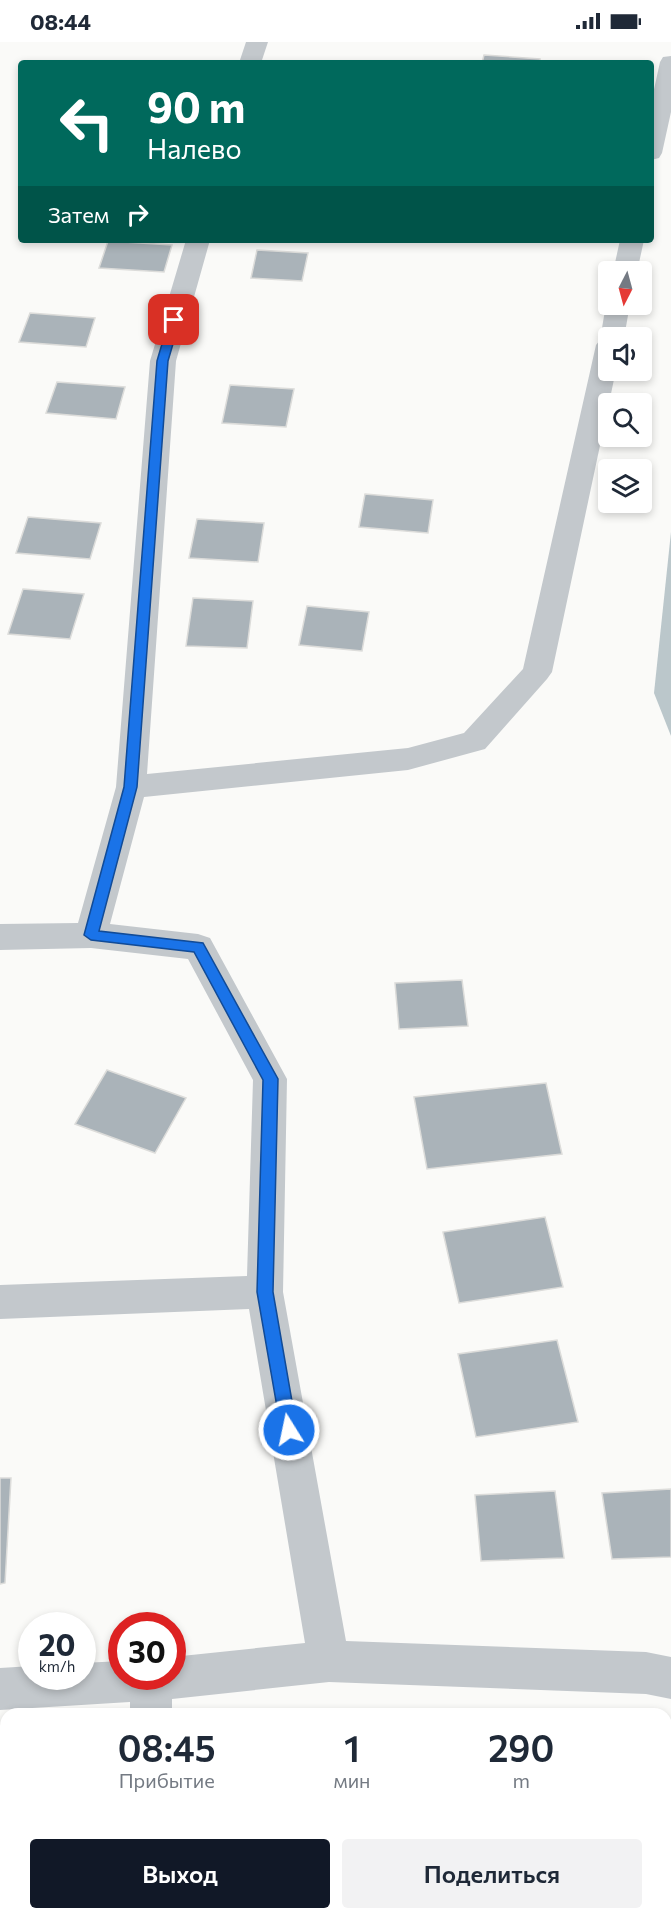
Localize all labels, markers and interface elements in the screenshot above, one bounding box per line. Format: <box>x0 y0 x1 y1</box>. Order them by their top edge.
text: 08:44 <box>30 8 91 35</box>
text: 90 m <box>147 80 246 132</box>
icon: left <box>48 84 126 162</box>
text: Налево <box>147 132 242 165</box>
icon: right <box>121 198 154 231</box>
text: Затем <box>48 201 109 228</box>
north arrow <box>598 261 652 315</box>
map controls <box>598 261 652 513</box>
pin <box>148 294 199 345</box>
icon: arrive <box>157 303 190 336</box>
button: sound <box>598 327 652 381</box>
button: search <box>598 393 652 447</box>
button: layers <box>598 459 652 513</box>
position arrow <box>257 1398 321 1462</box>
speed limit sign: 30 <box>108 1612 186 1690</box>
text: 20 <box>39 1625 75 1662</box>
text: km/h <box>39 1657 75 1675</box>
text: 08:45 <box>118 1725 216 1769</box>
text: 1 <box>344 1725 360 1769</box>
text: 290 <box>488 1725 554 1769</box>
text: Прибытие <box>119 1768 215 1792</box>
text: мин <box>333 1768 371 1792</box>
text: m <box>513 1768 530 1792</box>
button: Выход <box>30 1839 330 1908</box>
button: Поделиться <box>342 1839 642 1908</box>

